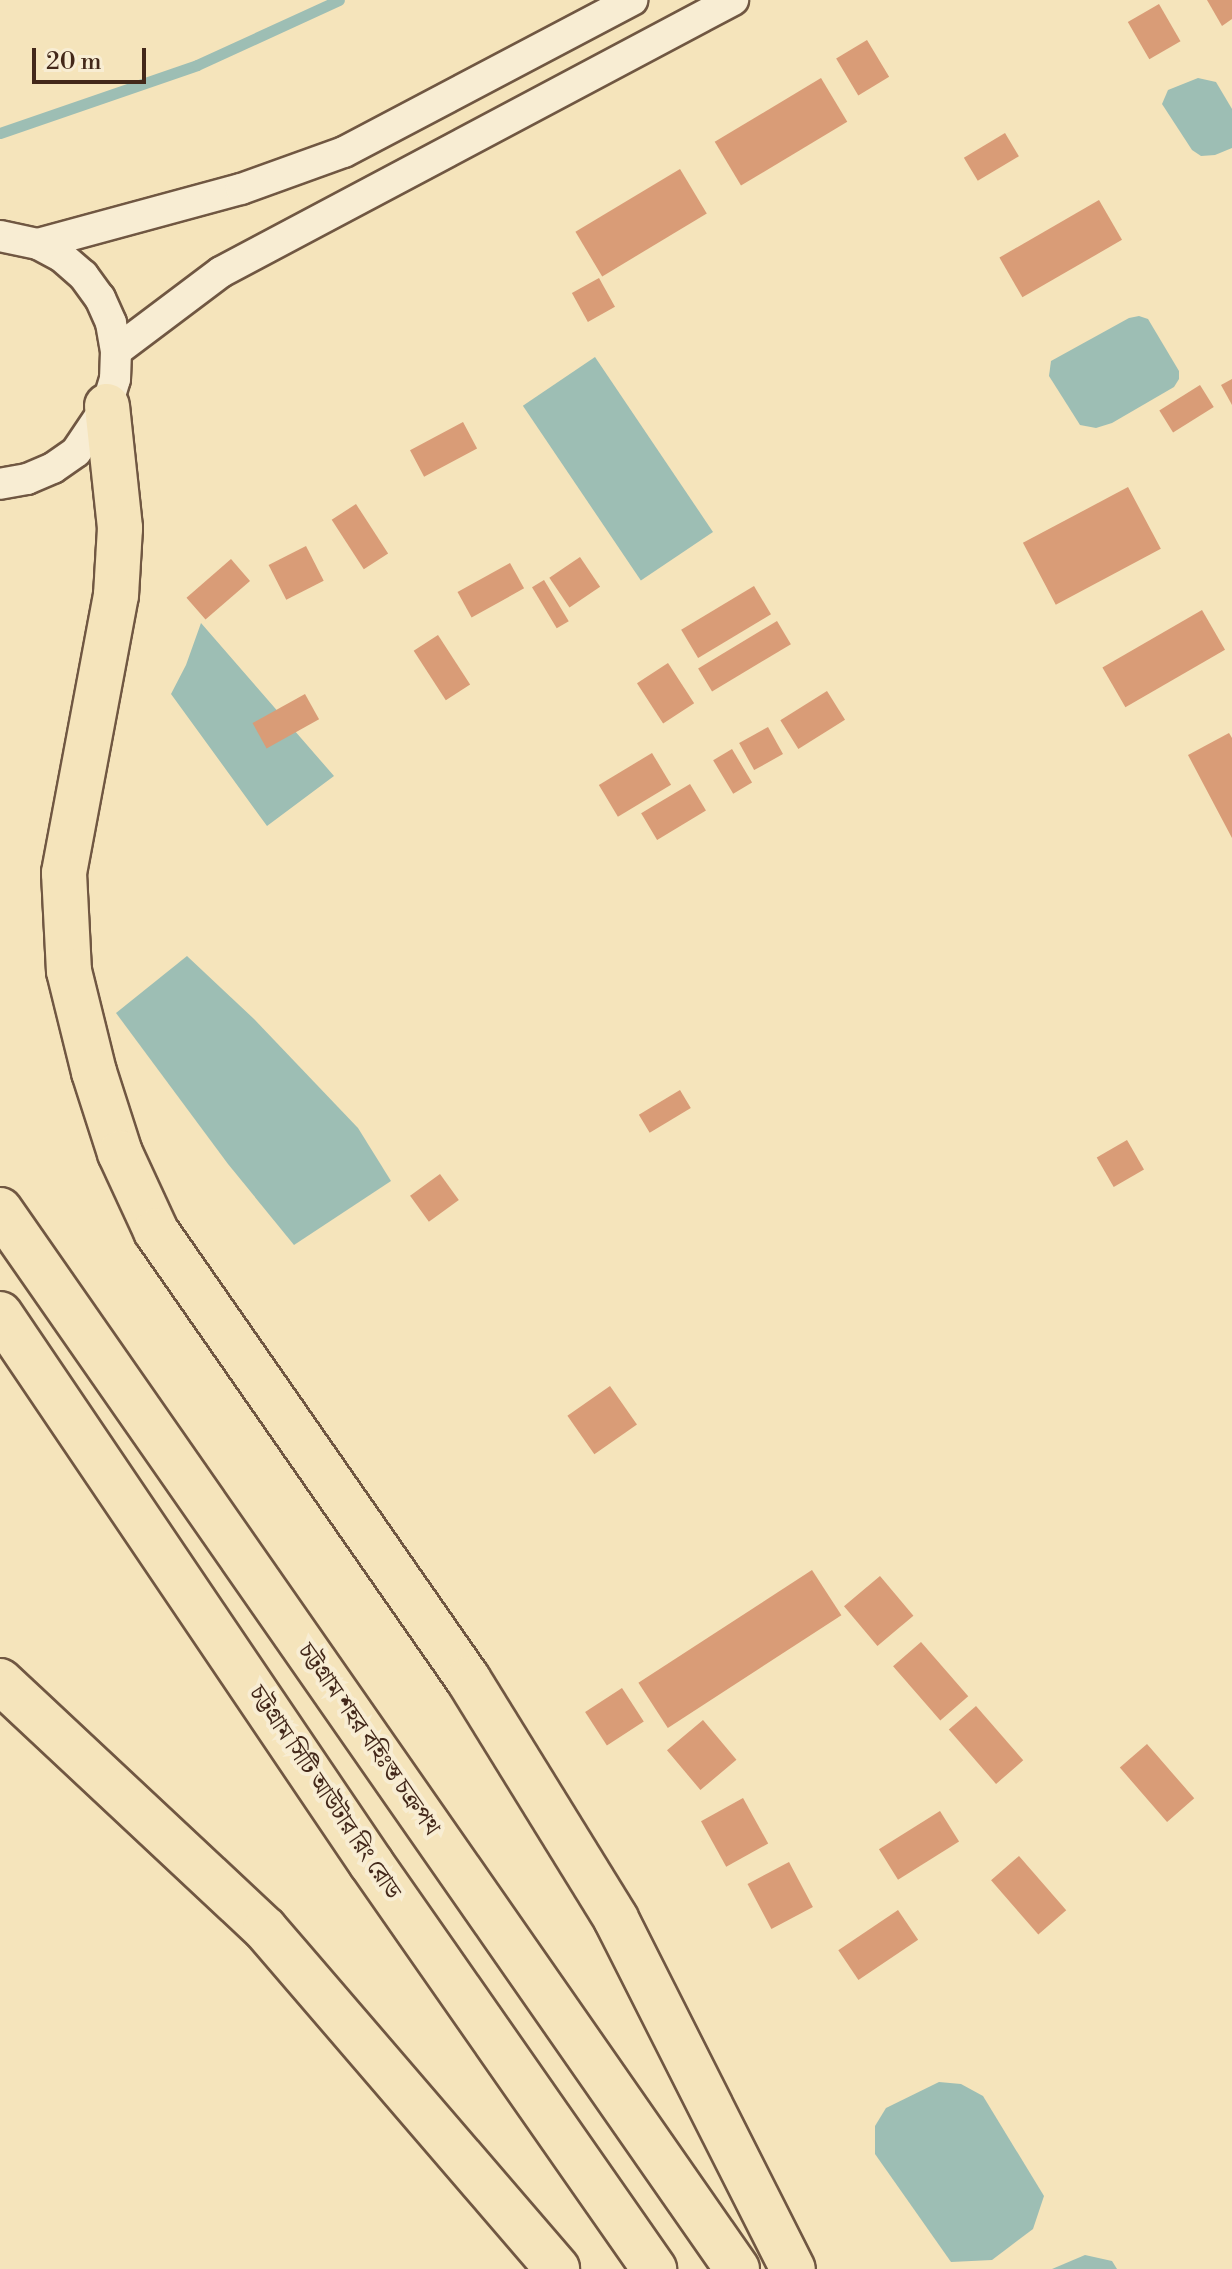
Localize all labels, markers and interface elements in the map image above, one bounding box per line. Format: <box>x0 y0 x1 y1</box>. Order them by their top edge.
scale bar <box>36 32 150 82</box>
text: 20 m <box>46 47 102 77</box>
street label: চট্টগ্রাম শহর বহিঃস্ত চক্রপথ <box>291 1638 445 1842</box>
street label: চট্টগ্রাম সিটি আউটার রিং রোড <box>242 1681 406 1905</box>

